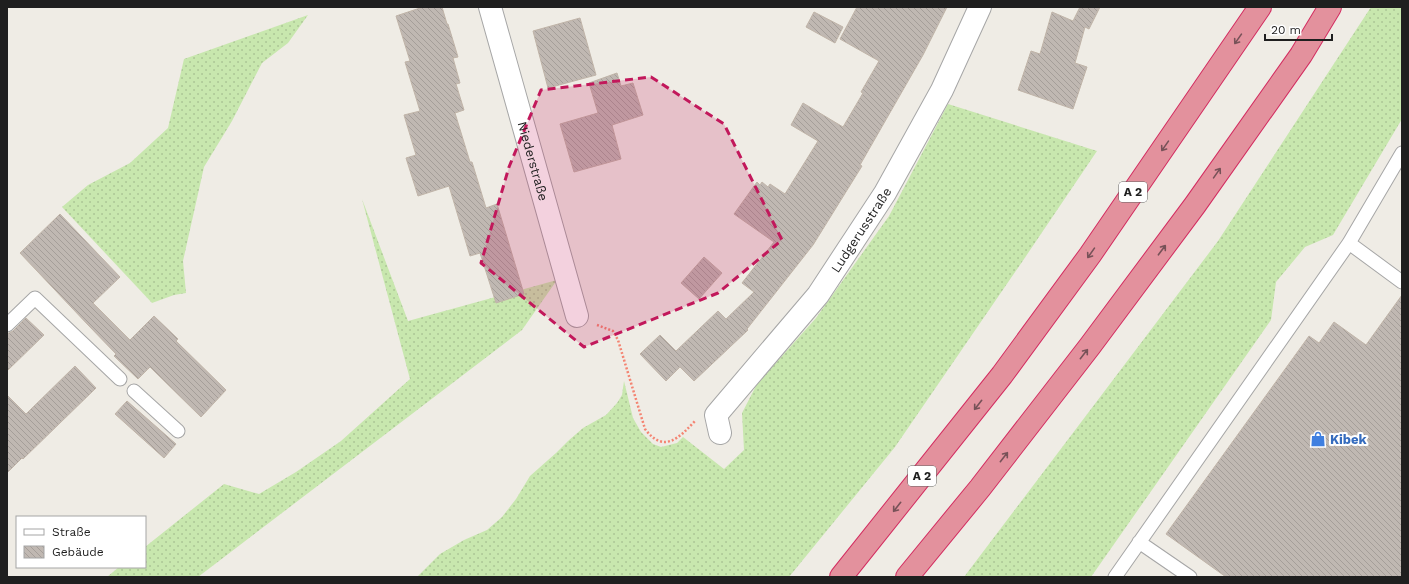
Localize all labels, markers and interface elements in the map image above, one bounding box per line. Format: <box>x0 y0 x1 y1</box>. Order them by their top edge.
scale bar <box>1265 16 1332 42</box>
text: 20 m <box>1271 23 1301 37</box>
one-way arrow <box>1234 33 1242 44</box>
street label: Niederstraße <box>515 120 552 202</box>
one-way arrow <box>1161 140 1169 151</box>
one-way arrow <box>1213 168 1221 179</box>
road number: A 2 <box>1119 182 1147 202</box>
street label: Ludgerusstraße <box>827 185 894 275</box>
one-way arrow <box>1157 245 1166 256</box>
one-way arrow <box>1087 247 1095 258</box>
one-way arrow <box>1079 349 1088 360</box>
one-way arrow <box>974 400 982 411</box>
shop icon: Kibek <box>1309 430 1327 448</box>
place label: Kibek <box>1330 432 1367 447</box>
one-way arrow <box>1000 451 1008 462</box>
road number: A 2 <box>908 466 936 486</box>
one-way arrow <box>893 502 901 513</box>
legend <box>16 516 146 568</box>
text: Straße <box>52 525 91 539</box>
text: Gebäude <box>52 545 104 559</box>

